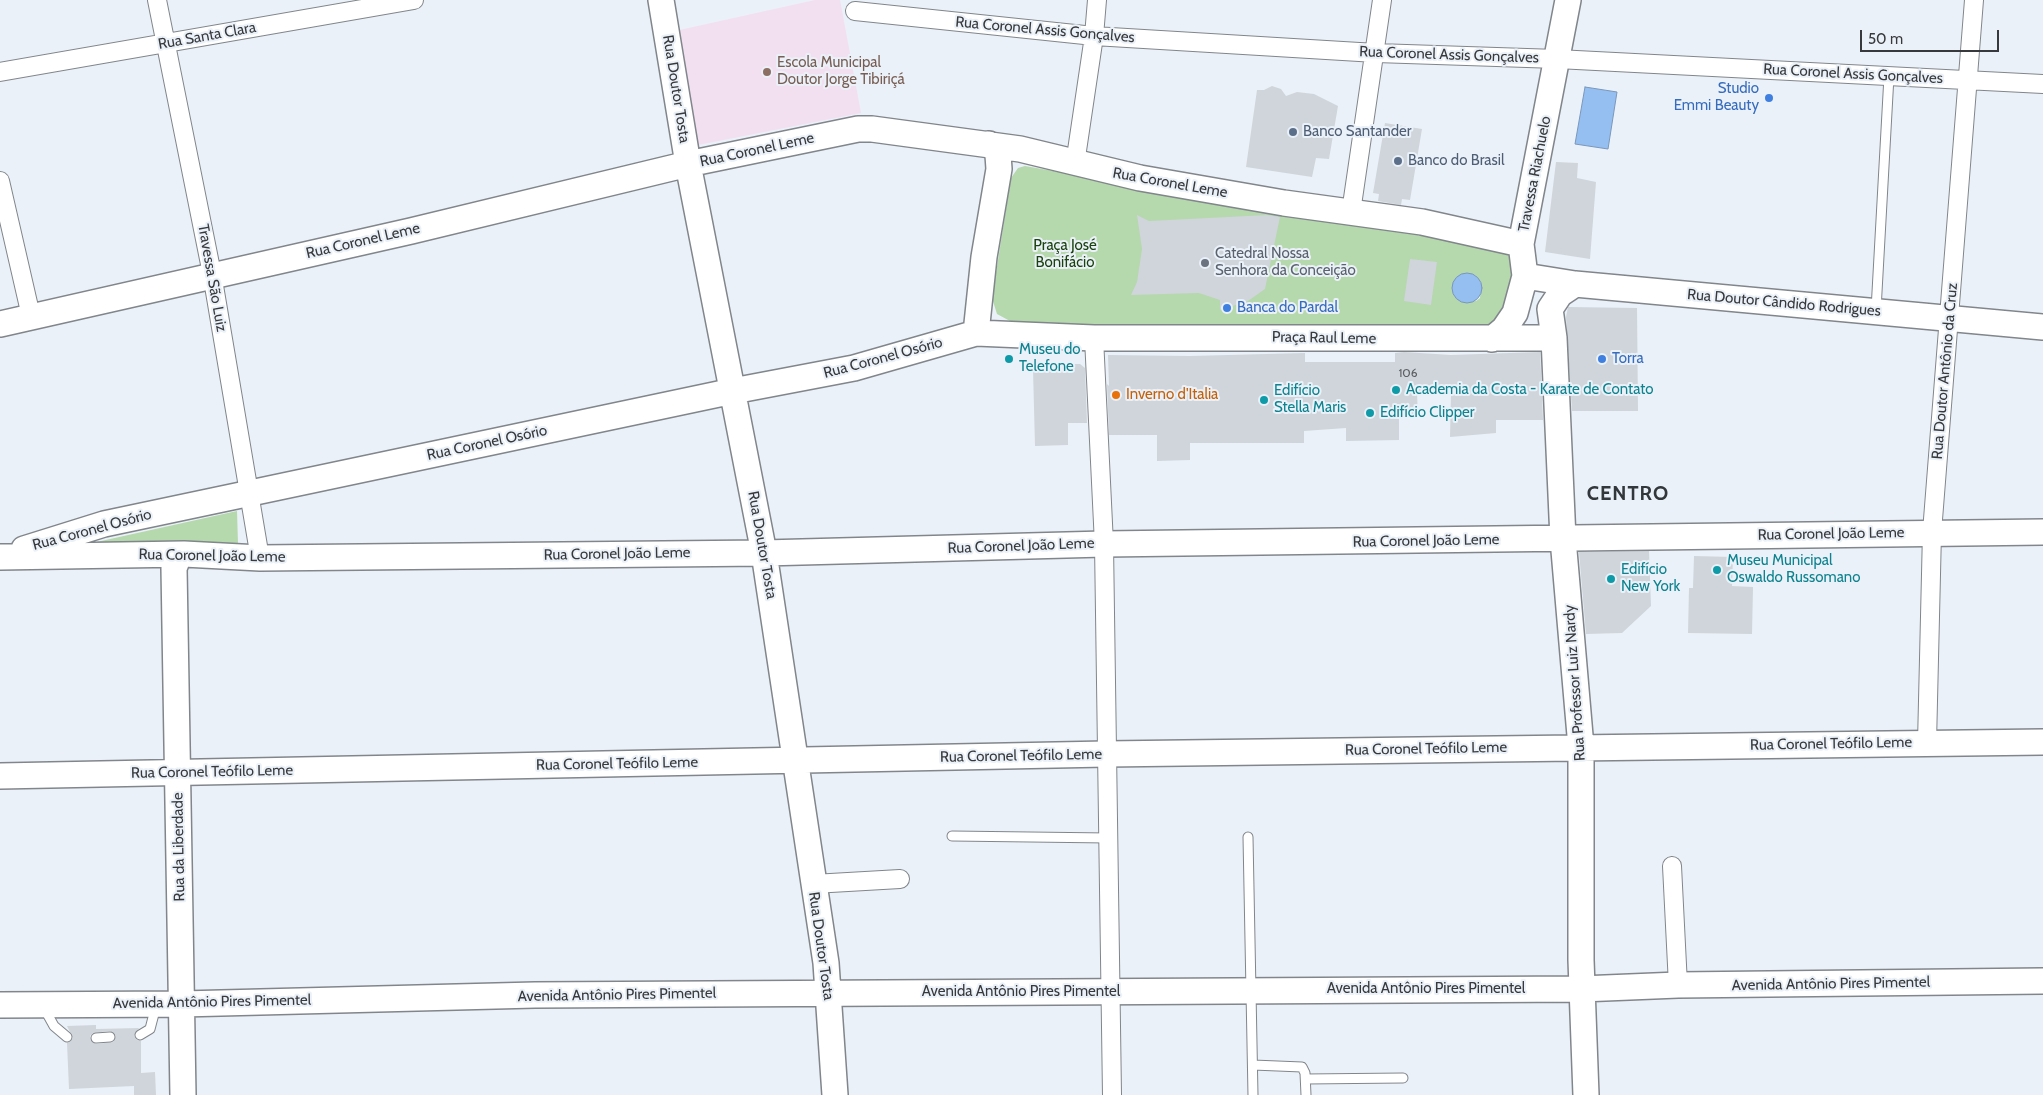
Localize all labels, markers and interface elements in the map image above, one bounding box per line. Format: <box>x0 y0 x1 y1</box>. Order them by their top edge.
street label: Rua Coronel Assis Gonçalves <box>955 13 1135 47</box>
street label: Rua Santa Clara <box>157 19 257 53</box>
scale bar <box>1863 20 2002 52</box>
text: 50 m <box>1868 30 1903 48</box>
street label: Rua Doutor Tosta <box>659 34 693 144</box>
street label: Rua Coronel Assis Gonçalves <box>1359 43 1539 67</box>
place label: Escola Municipal Doutor Jorge Tibiriçá <box>777 54 905 89</box>
street label: Rua Coronel Assis Gonçalves <box>1763 60 1943 88</box>
marker: Escola Municipal Doutor Jorge Tibiriçá <box>761 66 773 78</box>
place label: Studio Emmi Beauty <box>1674 80 1759 115</box>
marker: Studio Emmi Beauty <box>1763 92 1775 104</box>
street label: Travessa Riachuelo <box>1515 115 1555 233</box>
place label: Banco Santander <box>1303 123 1411 141</box>
marker: Banco Santander <box>1287 126 1299 138</box>
street label: Rua Coronel Leme <box>698 129 816 171</box>
place label: Banco do Brasil <box>1408 152 1504 170</box>
marker: Banco do Brasil <box>1392 155 1404 167</box>
street label: Rua Coronel Leme <box>1111 164 1229 202</box>
street label: Rua Coronel Leme <box>304 219 422 263</box>
street label: Travessa São Luiz <box>194 223 230 333</box>
park label: Praça José Bonifácio <box>1033 237 1097 272</box>
place label: Catedral Nossa Senhora da Conceição <box>1215 245 1356 280</box>
marker: Catedral Nossa Senhora da Conceição <box>1199 257 1211 269</box>
street label: Rua Doutor Antônio da Cruz <box>1928 282 1962 460</box>
street label: Rua Doutor Cândido Rodrigues <box>1686 286 1882 320</box>
place label: Banca do Pardal <box>1237 299 1338 317</box>
marker: Banca do Pardal <box>1221 302 1233 314</box>
street label: Praça Raul Leme <box>1272 328 1376 348</box>
street label: Rua Coronel Osório <box>822 333 944 383</box>
place label: Museu do Telefone <box>1019 341 1081 376</box>
place label: Torra <box>1612 350 1644 368</box>
marker: Museu do Telefone <box>1003 353 1015 365</box>
marker: Torra <box>1596 353 1608 365</box>
house number: 106 <box>1398 366 1418 380</box>
place label: Academia da Costa - Karate de Contato <box>1406 381 1653 399</box>
place label: Edifício Stella Maris <box>1274 382 1346 417</box>
marker: Academia da Costa - Karate de Contato <box>1390 384 1402 396</box>
place label: Inverno d'Italia <box>1126 386 1218 404</box>
marker: Inverno d'Italia <box>1110 389 1122 401</box>
marker: Edifício Stella Maris <box>1258 394 1270 406</box>
place label: Edifício Clipper <box>1380 404 1474 422</box>
marker: Edifício Clipper <box>1364 407 1376 419</box>
street label: Rua Coronel Osório <box>425 421 549 465</box>
district label: CENTRO <box>1586 482 1670 506</box>
street label: Rua Doutor Tosta <box>744 490 780 600</box>
street label: Rua Coronel Osório <box>31 505 153 555</box>
street label: Rua Coronel João Leme <box>1757 524 1905 544</box>
street label: Rua Coronel João Leme <box>1352 531 1500 551</box>
street label: Rua Coronel João Leme <box>947 534 1095 558</box>
street label: Rua Coronel João Leme <box>543 544 691 564</box>
street label: Rua Coronel João Leme <box>138 546 286 566</box>
place label: Museu Municipal Oswaldo Russomano <box>1727 552 1860 587</box>
place label: Edifício New York <box>1621 561 1680 596</box>
marker: Museu Municipal Oswaldo Russomano <box>1711 564 1723 576</box>
marker: Edifício New York <box>1605 573 1617 585</box>
street label: Rua Professor Luiz Nardy <box>1561 604 1589 762</box>
street label: Rua Coronel Teófilo Leme <box>1750 734 1912 754</box>
street label: Rua Coronel Teófilo Leme <box>1345 739 1507 759</box>
street label: Rua Coronel Teófilo Leme <box>940 746 1102 766</box>
street label: Rua Coronel Teófilo Leme <box>536 754 698 774</box>
street label: Rua Coronel Teófilo Leme <box>131 762 293 782</box>
street label: Rua da Liberdade <box>169 792 189 902</box>
street label: Rua Doutor Tosta <box>804 891 838 1001</box>
street label: Avenida Antônio Pires Pimentel <box>1732 973 1930 995</box>
street label: Avenida Antônio Pires Pimentel <box>1327 980 1525 998</box>
street label: Avenida Antônio Pires Pimentel <box>922 983 1120 1001</box>
street label: Avenida Antônio Pires Pimentel <box>518 984 716 1006</box>
street label: Avenida Antônio Pires Pimentel <box>113 991 311 1013</box>

